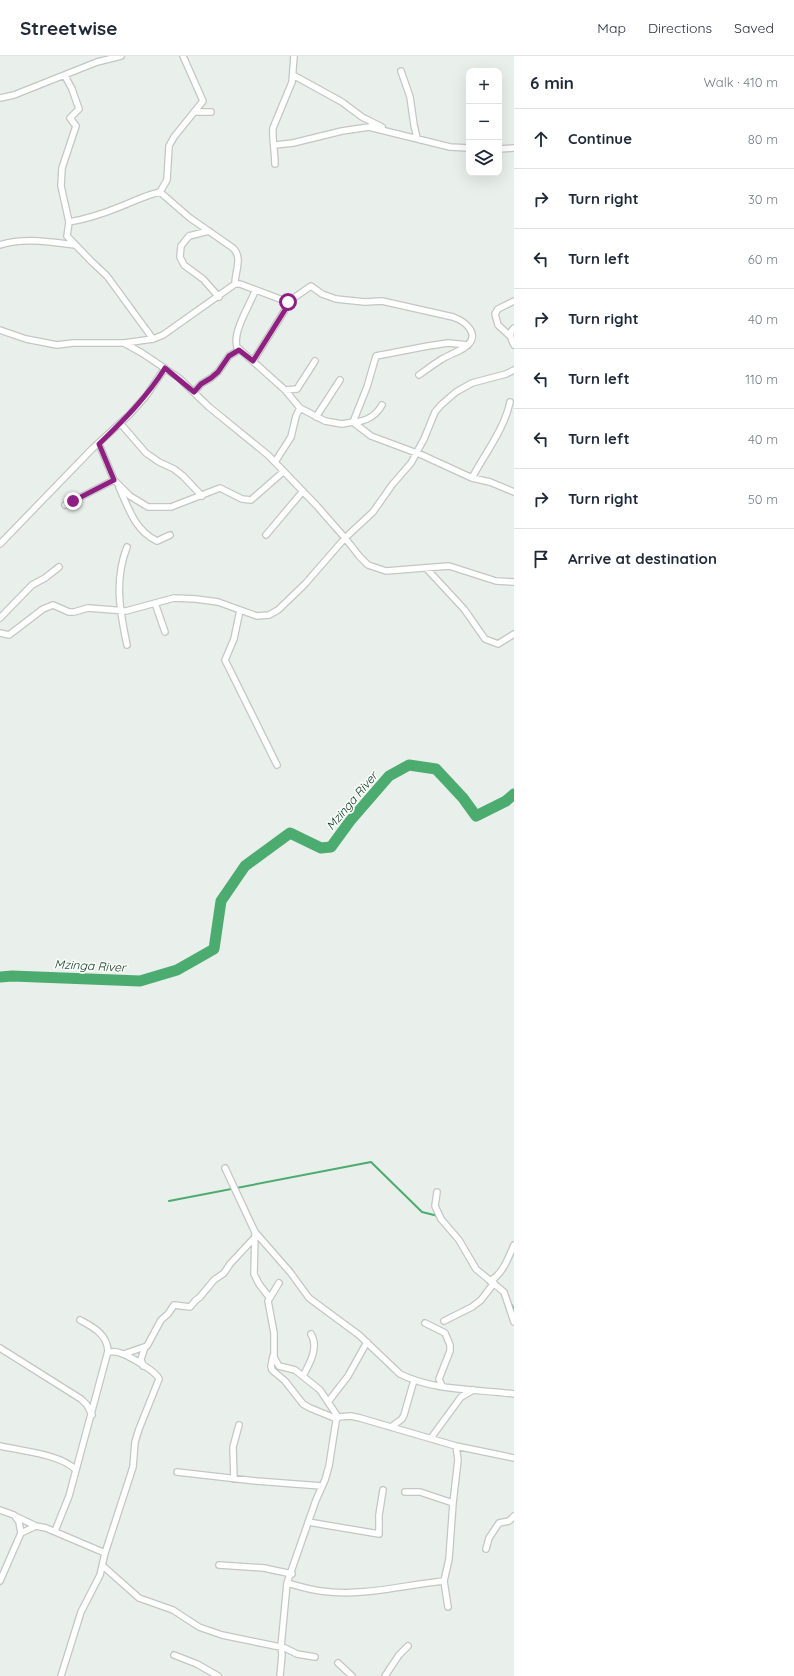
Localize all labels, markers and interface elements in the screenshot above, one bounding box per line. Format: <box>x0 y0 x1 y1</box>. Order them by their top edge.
text: Streetwise <box>20 16 117 40</box>
text: Map <box>597 19 626 37</box>
text: Directions <box>648 19 712 37</box>
text: Saved <box>734 19 774 37</box>
map controls <box>466 68 502 176</box>
button: + <box>466 68 502 104</box>
text: 6 min <box>530 72 574 93</box>
text: Walk · 410 m <box>703 74 778 90</box>
button: − <box>466 104 502 140</box>
icon: ahead <box>530 128 552 150</box>
text: Continue <box>568 129 632 148</box>
text: 80 m <box>748 131 778 147</box>
button: layers <box>466 140 502 176</box>
icon: right <box>530 188 552 210</box>
text: Turn right <box>568 189 639 208</box>
text: 30 m <box>748 191 778 207</box>
icon: left <box>530 248 552 270</box>
text: Turn left <box>568 249 630 268</box>
text: 60 m <box>748 251 778 267</box>
route start <box>279 293 297 311</box>
icon: right <box>530 308 552 330</box>
text: Turn right <box>568 309 639 328</box>
text: 40 m <box>748 311 778 327</box>
icon: left <box>530 368 552 390</box>
text: Turn left <box>568 369 630 388</box>
text: 110 m <box>745 371 778 387</box>
icon: left <box>530 428 552 450</box>
text: Turn left <box>568 429 630 448</box>
text: 40 m <box>748 431 778 447</box>
icon: right <box>530 488 552 510</box>
text: Turn right <box>568 489 639 508</box>
text: 50 m <box>748 491 778 507</box>
route end <box>64 492 82 510</box>
icon: arrive <box>530 548 552 570</box>
text: Arrive at destination <box>568 549 717 568</box>
water label: Mzinga River <box>323 767 381 833</box>
water label: Mzinga River <box>54 956 127 975</box>

